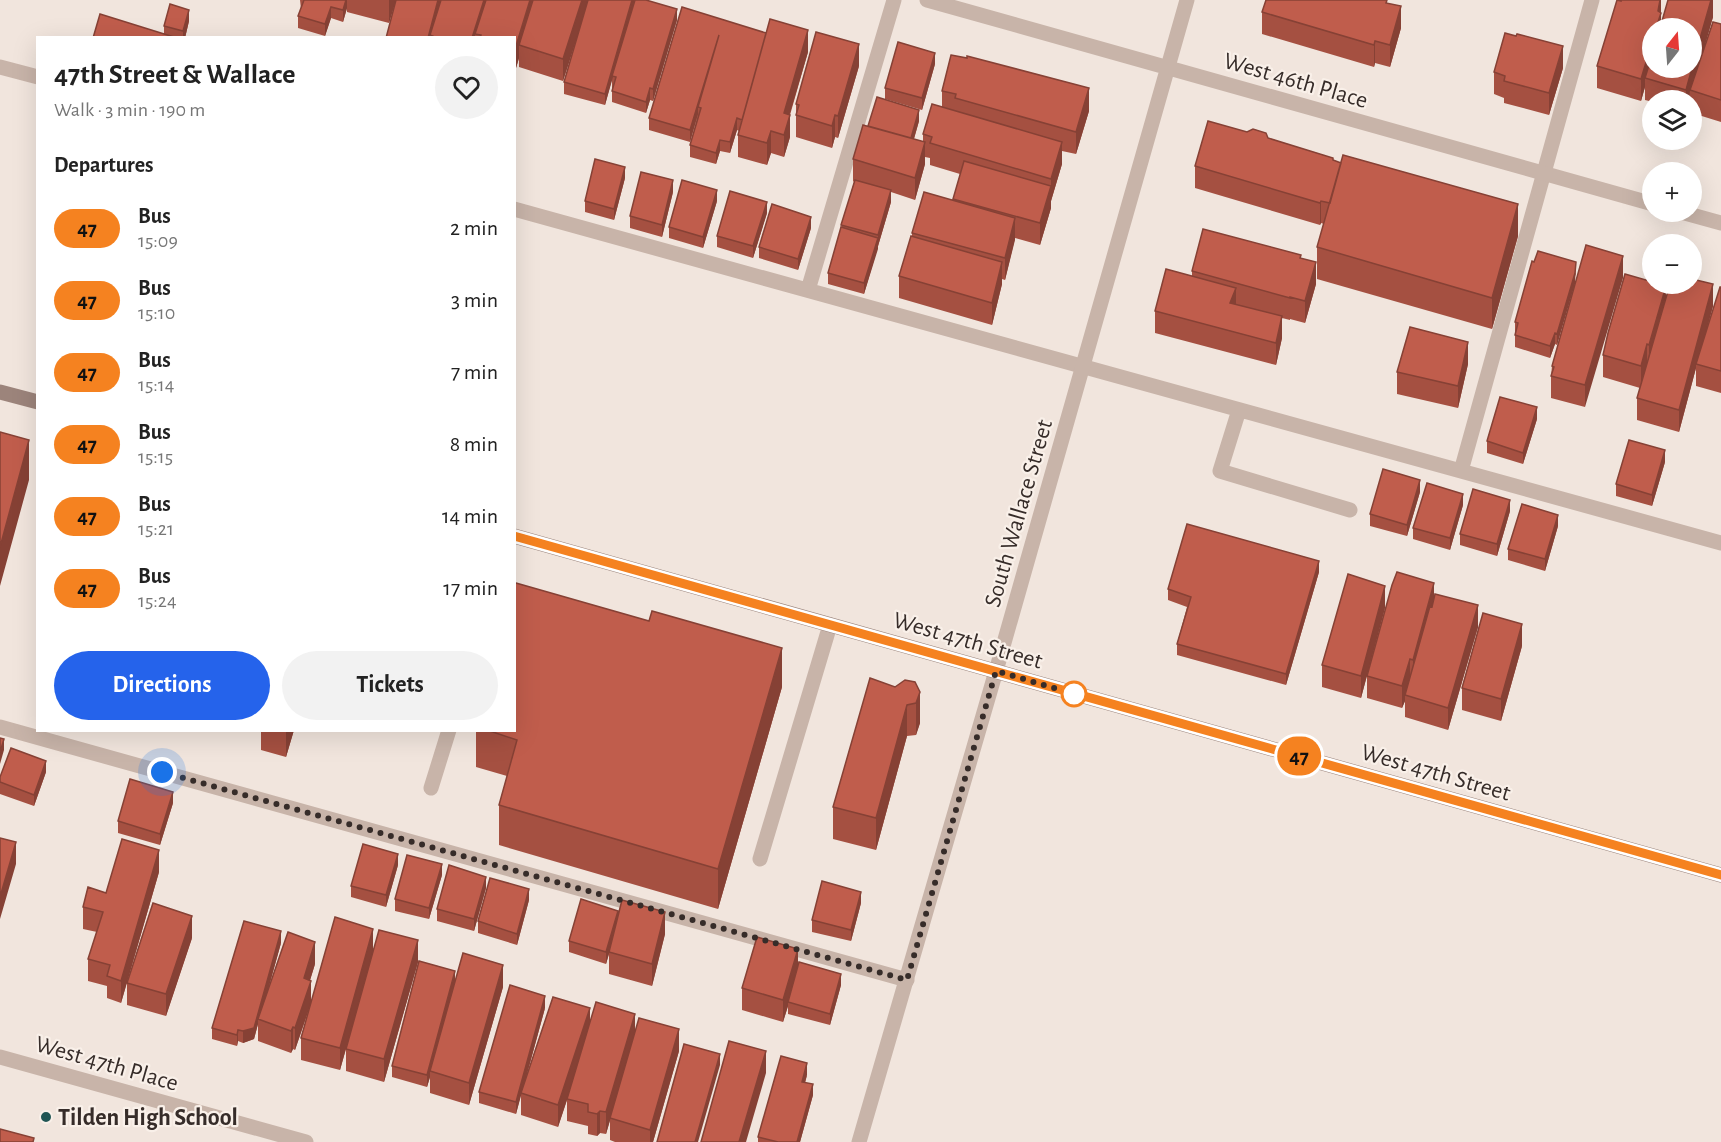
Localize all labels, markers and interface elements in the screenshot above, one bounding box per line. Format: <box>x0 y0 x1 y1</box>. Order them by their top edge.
north arrow <box>1642 18 1702 78</box>
map controls <box>1642 18 1702 294</box>
street label: West 46th Place <box>1221 49 1370 113</box>
button: heart <box>435 56 498 119</box>
text: 47th Street & Wallace <box>54 61 296 89</box>
button: layers <box>1642 90 1702 150</box>
text: Walk · 3 min · 190 m <box>54 100 205 120</box>
text: Departures <box>54 154 154 176</box>
button: + <box>1642 162 1702 222</box>
text: Bus <box>138 205 171 227</box>
text: 2 min <box>450 217 498 239</box>
text: 47 <box>77 218 97 239</box>
text: 15:09 <box>138 231 178 251</box>
button: − <box>1642 234 1702 294</box>
text: Bus <box>138 277 171 299</box>
text: 3 min <box>451 289 498 311</box>
text: 47 <box>77 290 97 311</box>
text: 15:10 <box>138 303 175 323</box>
text: Bus <box>138 349 171 371</box>
text: 7 min <box>451 361 498 383</box>
text: 47 <box>77 362 97 383</box>
text: 15:14 <box>138 375 174 395</box>
street label: South Wallace Street <box>981 416 1057 610</box>
text: Bus <box>138 421 171 443</box>
text: 8 min <box>450 433 498 455</box>
text: 47 <box>77 434 97 455</box>
text: 15:15 <box>138 447 173 467</box>
text: Bus <box>138 493 171 515</box>
text: 14 min <box>442 505 498 527</box>
text: 47 <box>77 506 97 527</box>
text: 15:21 <box>138 519 174 539</box>
text: Bus <box>138 565 171 587</box>
text: 17 min <box>443 577 498 599</box>
text: 47 <box>77 578 97 599</box>
text: 15:24 <box>138 591 177 611</box>
street label: West 47th Street <box>890 608 1045 674</box>
button: Directions <box>54 651 270 720</box>
button: Tickets <box>282 651 498 720</box>
unlabelled marker <box>1061 681 1087 707</box>
line badge: 47 <box>1272 736 1326 776</box>
street label: West 47th Street <box>1358 740 1513 806</box>
text: 47 <box>1289 746 1309 767</box>
your location <box>147 757 177 787</box>
street label: West 47th Place <box>33 1032 181 1096</box>
place label: Tilden High School <box>58 1106 238 1130</box>
marker: Tilden High School <box>39 1110 53 1124</box>

